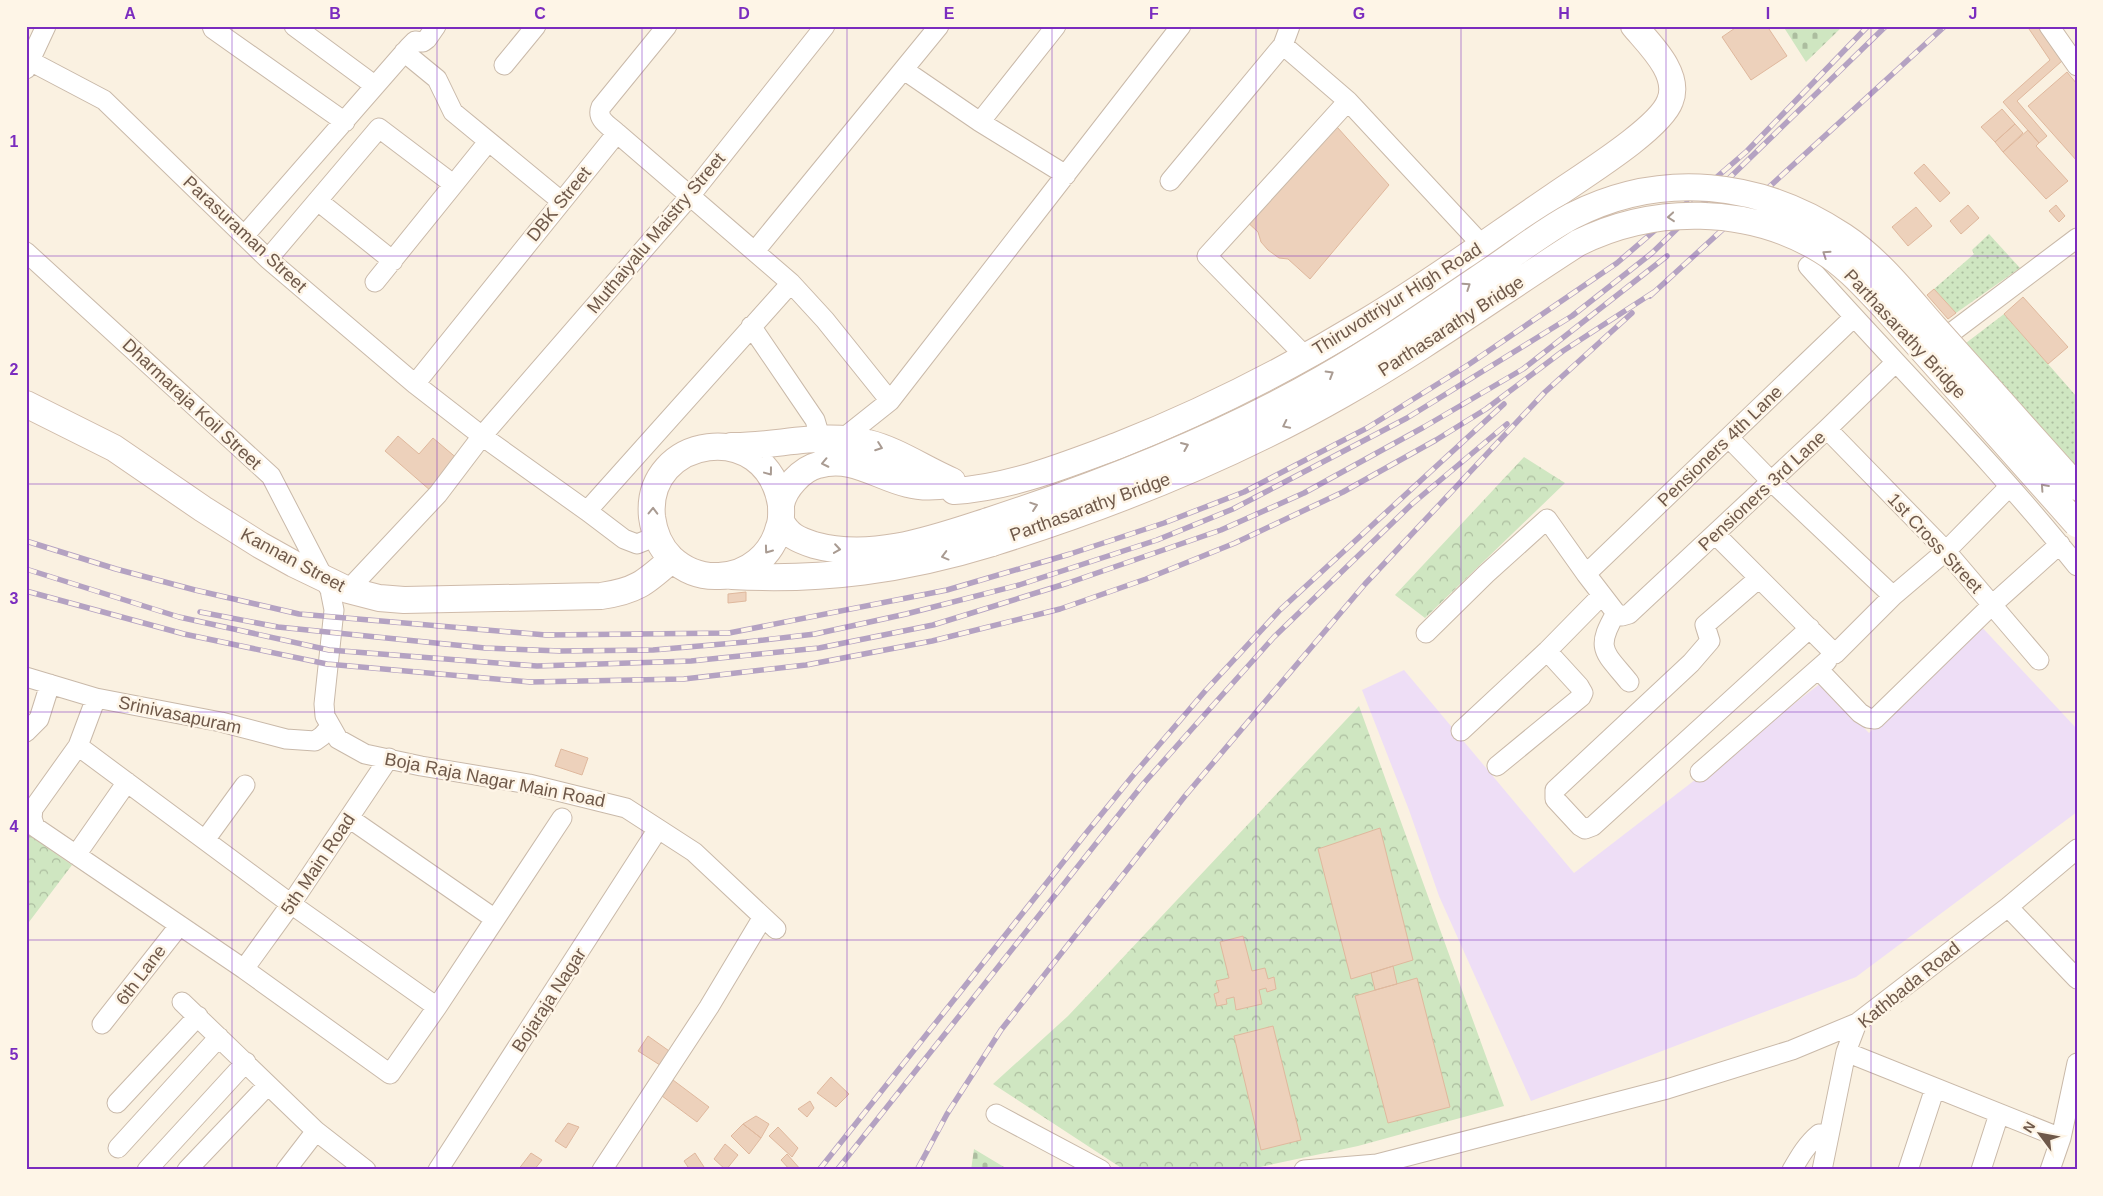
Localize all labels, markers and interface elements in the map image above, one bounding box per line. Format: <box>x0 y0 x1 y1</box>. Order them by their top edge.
text: A <box>124 5 136 22</box>
text: B <box>329 5 341 22</box>
text: C <box>534 5 546 22</box>
text: D <box>738 5 750 22</box>
text: E <box>944 5 955 22</box>
text: F <box>1149 5 1159 22</box>
text: G <box>1353 5 1365 22</box>
text: H <box>1558 5 1570 22</box>
text: I <box>1766 5 1770 22</box>
text: J <box>1969 5 1977 22</box>
text: 1 <box>10 133 19 150</box>
street label: Muthaiyalu Maistry Street <box>583 149 729 317</box>
street label: DBK Street <box>523 163 595 245</box>
street label: Parasuraman Street <box>179 172 311 296</box>
one-way arrow <box>1667 211 1675 222</box>
street label: Thiruvottriyur High Road <box>1309 239 1485 359</box>
one-way arrow <box>1823 251 1832 260</box>
street label: Parthasarathy Bridge <box>1840 265 1970 403</box>
street label: Parthasarathy Bridge <box>1375 272 1527 380</box>
one-way arrow <box>1461 283 1471 292</box>
street label: Dharmaraja Koil Street <box>119 335 265 473</box>
text: 2 <box>10 361 19 378</box>
one-way arrow <box>1325 371 1334 381</box>
street label: Pensioners 4th Lane <box>1654 381 1786 511</box>
one-way arrow <box>1282 419 1291 429</box>
street label: Pensioners 3rd Lane <box>1694 427 1830 555</box>
one-way arrow <box>874 441 883 451</box>
one-way arrow <box>1180 442 1189 453</box>
one-way arrow <box>820 458 829 468</box>
one-way arrow <box>763 466 772 476</box>
street label: Parthasarathy Bridge <box>1007 469 1173 545</box>
one-way arrow <box>2041 484 2050 493</box>
street label: 1st Cross Street <box>1884 489 1986 597</box>
one-way arrow <box>1029 502 1038 512</box>
one-way arrow <box>647 506 658 514</box>
street label: Kannan Street <box>237 524 349 596</box>
one-way arrow <box>834 543 842 554</box>
one-way arrow <box>765 544 773 553</box>
one-way arrow <box>942 551 950 561</box>
text: 3 <box>10 590 19 607</box>
street label: Srinivasapuram <box>117 692 243 738</box>
street label: Boja Raja Nagar Main Road <box>383 749 607 811</box>
street label: 5th Main Road <box>277 810 359 918</box>
text: 4 <box>10 818 19 835</box>
street label: Kathbada Road <box>1854 938 1964 1032</box>
street label: 6th Lane <box>112 941 170 1009</box>
street label: Bojaraja Nagar <box>508 944 590 1056</box>
text: 5 <box>10 1046 19 1063</box>
north arrow <box>2016 1108 2066 1158</box>
text: N <box>2020 1119 2038 1136</box>

